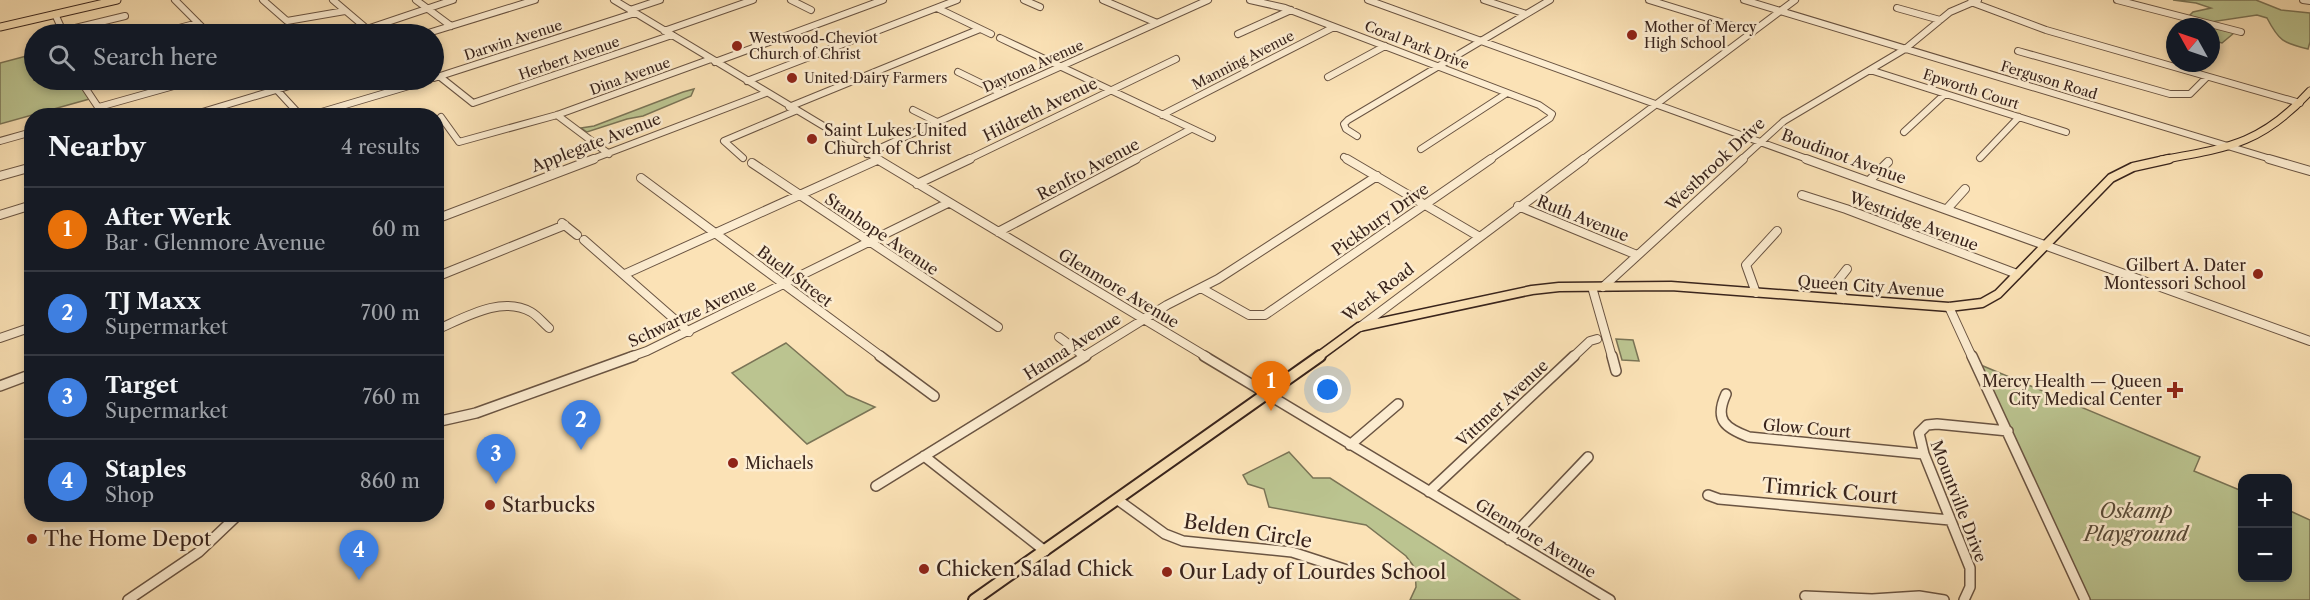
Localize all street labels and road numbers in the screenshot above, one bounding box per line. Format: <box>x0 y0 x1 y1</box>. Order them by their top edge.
street label: Darwin Avenue <box>462 16 565 64</box>
street label: Coral Park Drive <box>1362 17 1472 73</box>
street label: Manning Avenue <box>1189 26 1297 94</box>
street label: Herbert Avenue <box>516 32 622 84</box>
street label: Daytona Avenue <box>980 36 1086 96</box>
street label: Dina Avenue <box>587 53 673 99</box>
street label: Ferguson Road <box>1999 57 2100 103</box>
street label: Epworth Court <box>1921 65 2021 113</box>
street label: Hildreth Avenue <box>980 73 1100 145</box>
street label: Applegate Avenue <box>527 108 664 176</box>
street label: Westbrook Drive <box>1661 113 1769 216</box>
street label: Boudinot Avenue <box>1779 124 1909 188</box>
street label: Renfro Avenue <box>1033 134 1143 204</box>
street label: Pickbury Drive <box>1328 178 1432 260</box>
street label: Westridge Avenue <box>1846 187 1981 255</box>
street label: Stanhope Avenue <box>821 189 943 279</box>
street label: Ruth Avenue <box>1534 190 1632 246</box>
street label: Buell Street <box>753 241 837 311</box>
street label: Glenmore Avenue <box>1055 244 1183 332</box>
street label: Werk Road <box>1337 258 1418 326</box>
street label: Queen City Avenue <box>1797 271 1945 301</box>
street label: Schwartze Avenue <box>625 275 759 351</box>
street label: Hanna Avenue <box>1020 308 1124 384</box>
street label: Vittmer Avenue <box>1451 355 1552 451</box>
street label: Glow Court <box>1762 414 1852 442</box>
street label: Mountville Drive <box>1927 437 1991 565</box>
street label: Timrick Court <box>1761 473 1899 509</box>
street label: Glenmore Avenue <box>1472 494 1600 582</box>
street label: Belden Circle <box>1182 509 1314 553</box>

